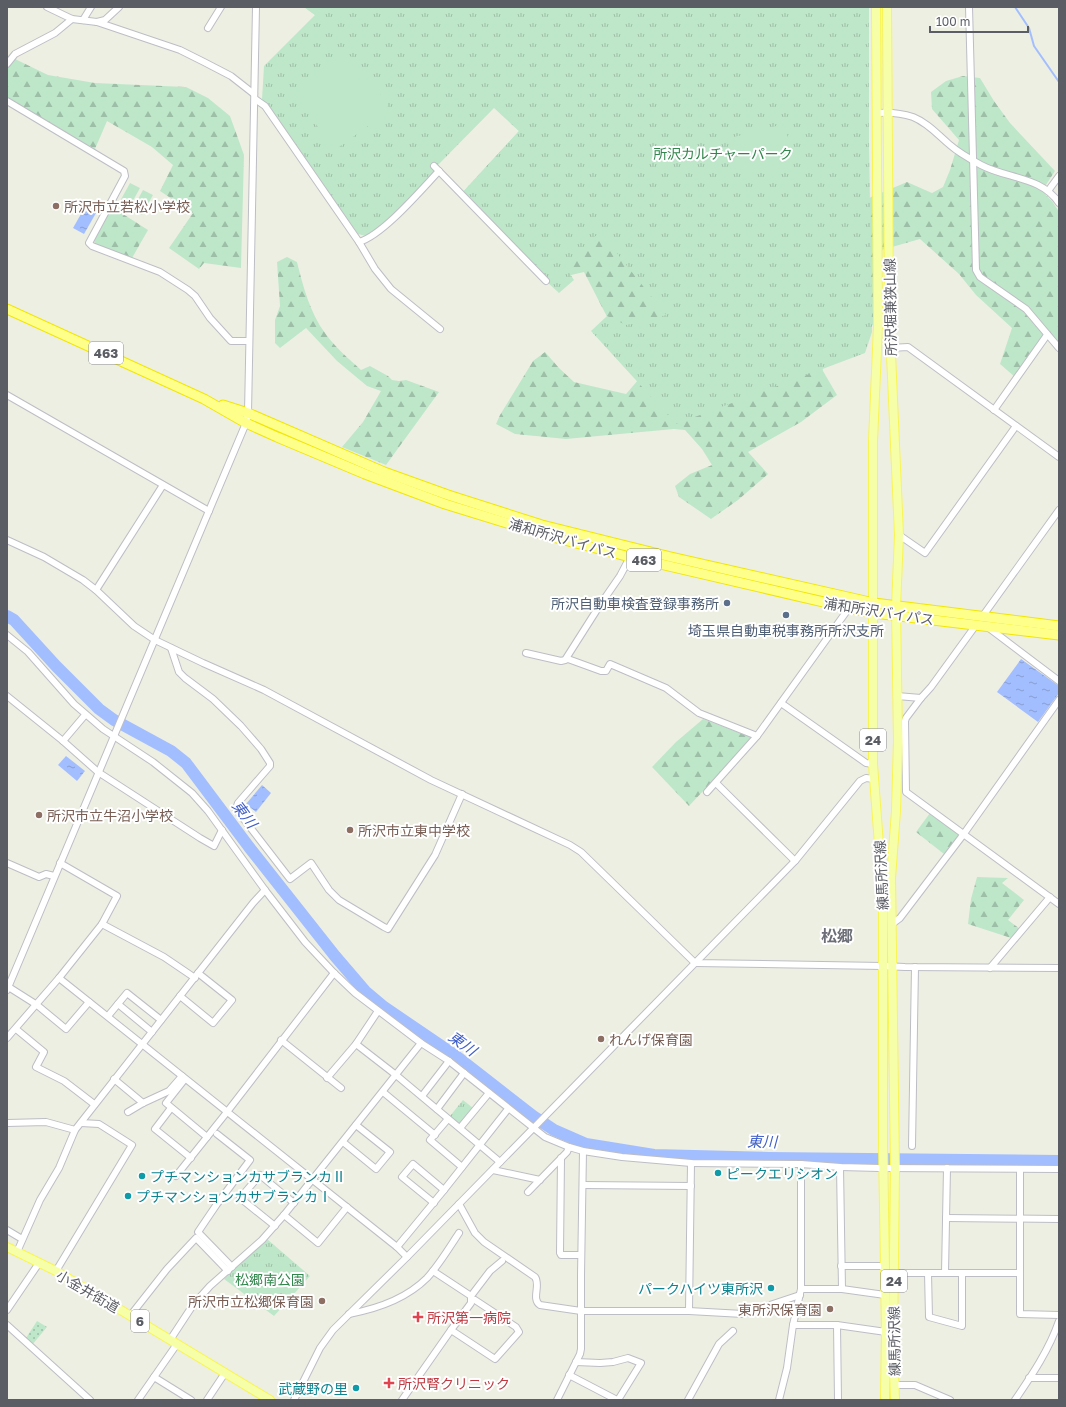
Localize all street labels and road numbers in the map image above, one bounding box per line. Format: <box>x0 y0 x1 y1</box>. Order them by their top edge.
street label: 所沢堀兼狭山線 <box>881 258 899 356</box>
road number: 463 <box>89 342 123 364</box>
street label: 浦和所沢バイパス <box>507 514 619 562</box>
road number: 463 <box>627 549 661 571</box>
street label: 浦和所沢バイパス <box>822 594 936 628</box>
road number: 24 <box>860 729 886 751</box>
street label: 練馬所沢線 <box>871 840 891 910</box>
street label: 小金井街道 <box>53 1266 123 1316</box>
road number: 24 <box>881 1270 907 1292</box>
street label: 練馬所沢線 <box>885 1306 903 1376</box>
road number: 6 <box>131 1310 149 1332</box>

